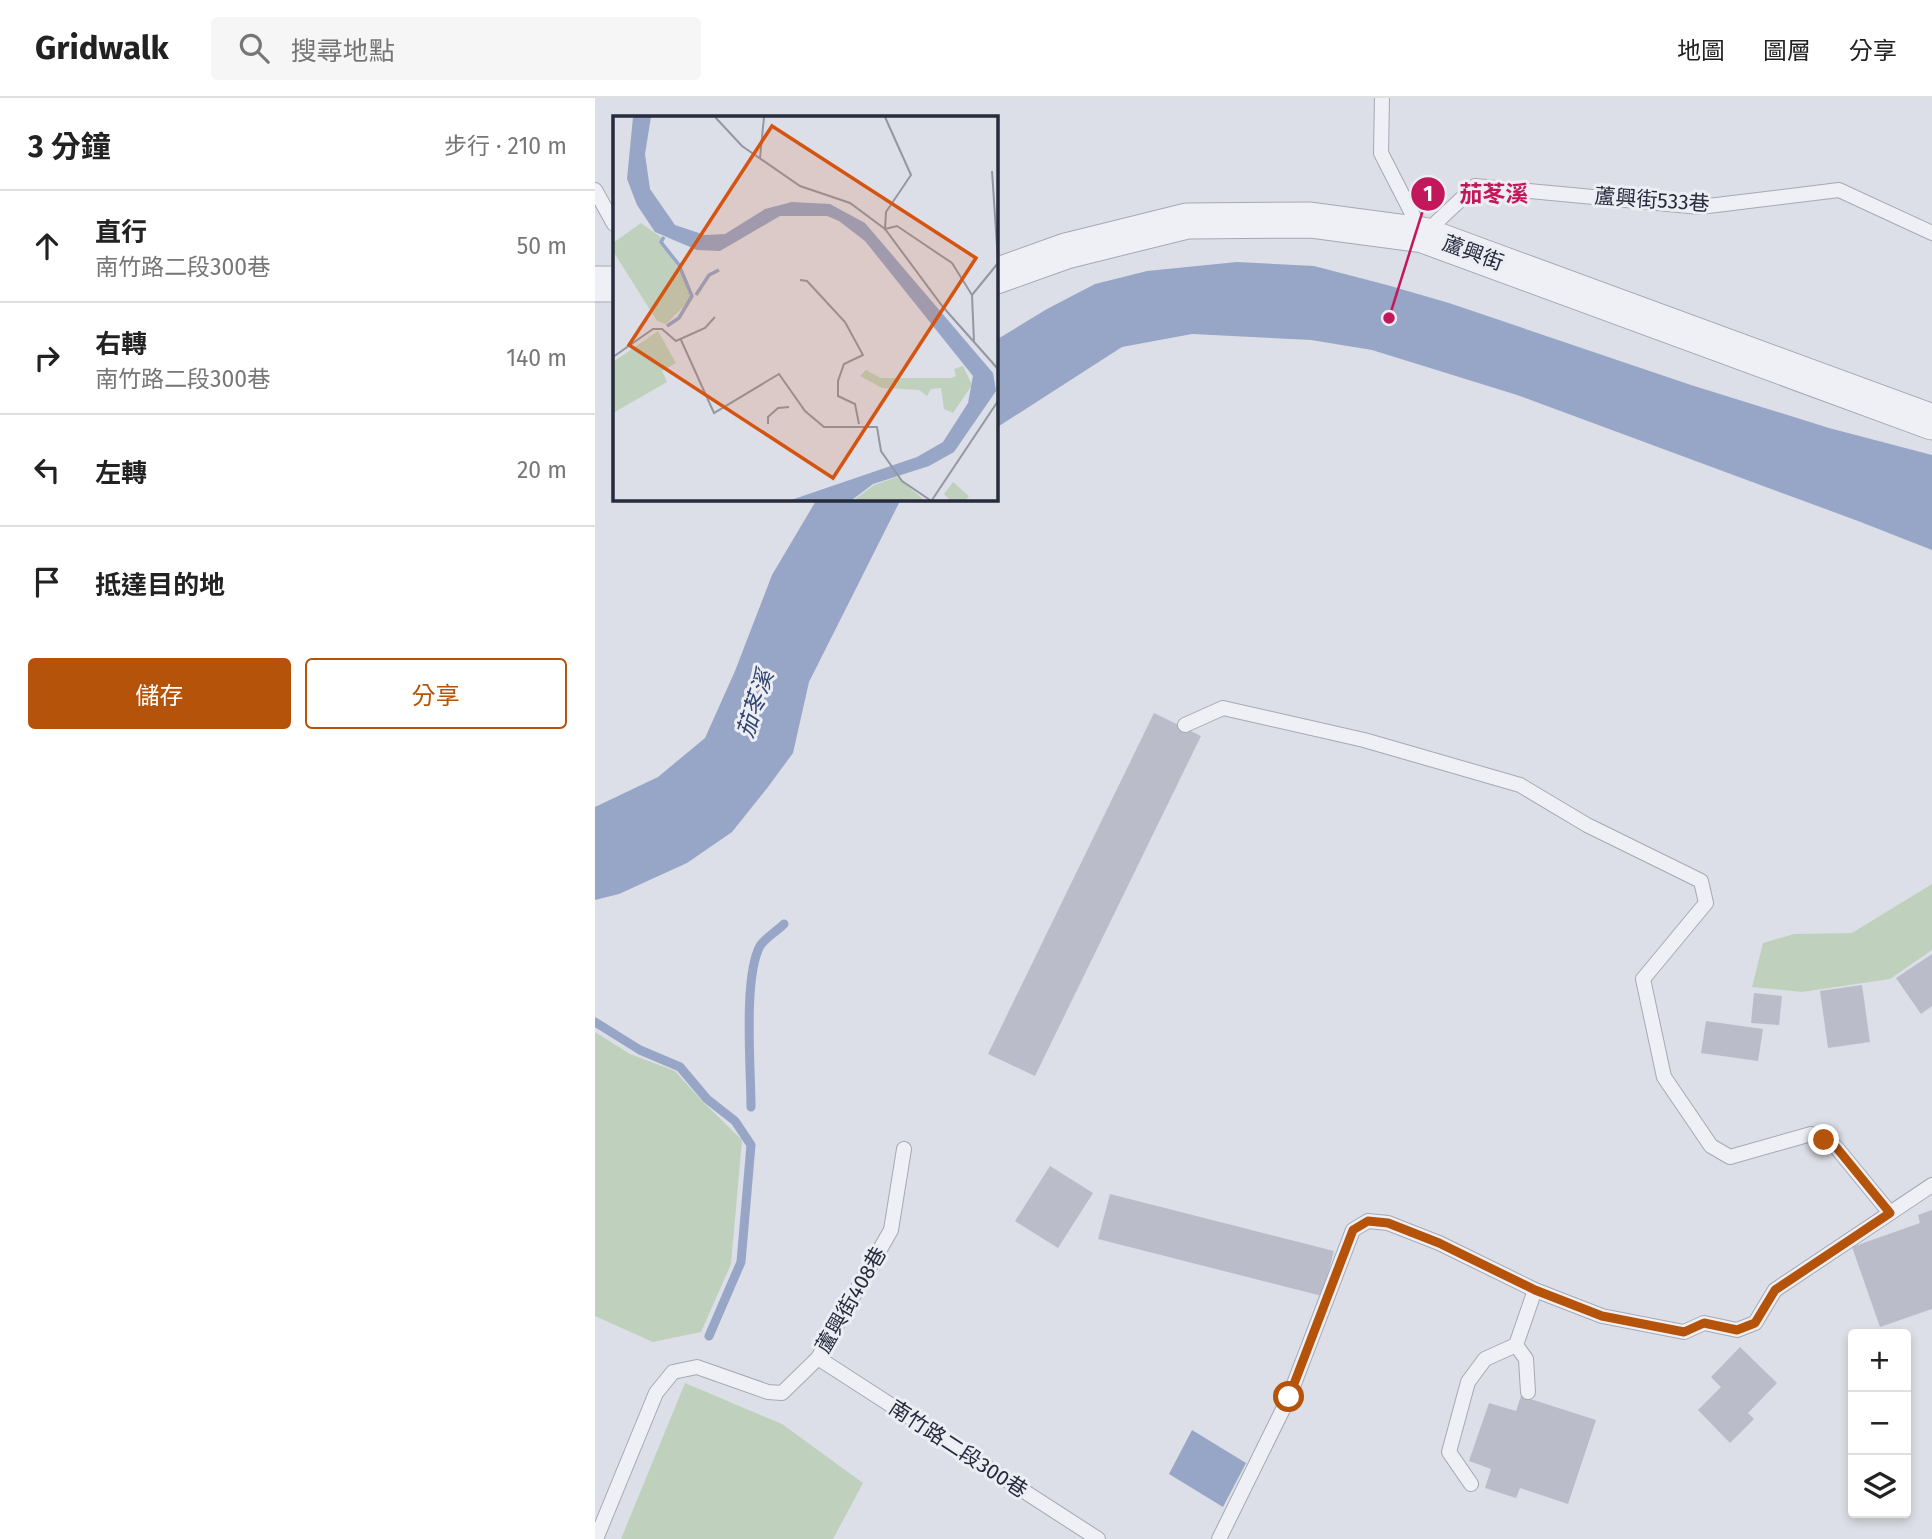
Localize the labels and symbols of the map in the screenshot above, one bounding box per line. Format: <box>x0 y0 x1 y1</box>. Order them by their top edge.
inset map <box>613 116 997 500</box>
callout: 茄苳溪 <box>1410 172 1542 216</box>
text: 茄苳溪 <box>1460 180 1529 208</box>
text: 1 <box>1423 181 1433 207</box>
street label: 蘆興街533巷 <box>1594 183 1710 217</box>
street label: 蘆興街 <box>1439 230 1507 276</box>
water label: 茄苳溪 <box>731 664 780 741</box>
route end <box>1808 1124 1839 1155</box>
street label: 蘆興街408巷 <box>810 1242 892 1358</box>
route start <box>1273 1381 1304 1412</box>
street label: 南竹路二段300巷 <box>884 1395 1032 1503</box>

